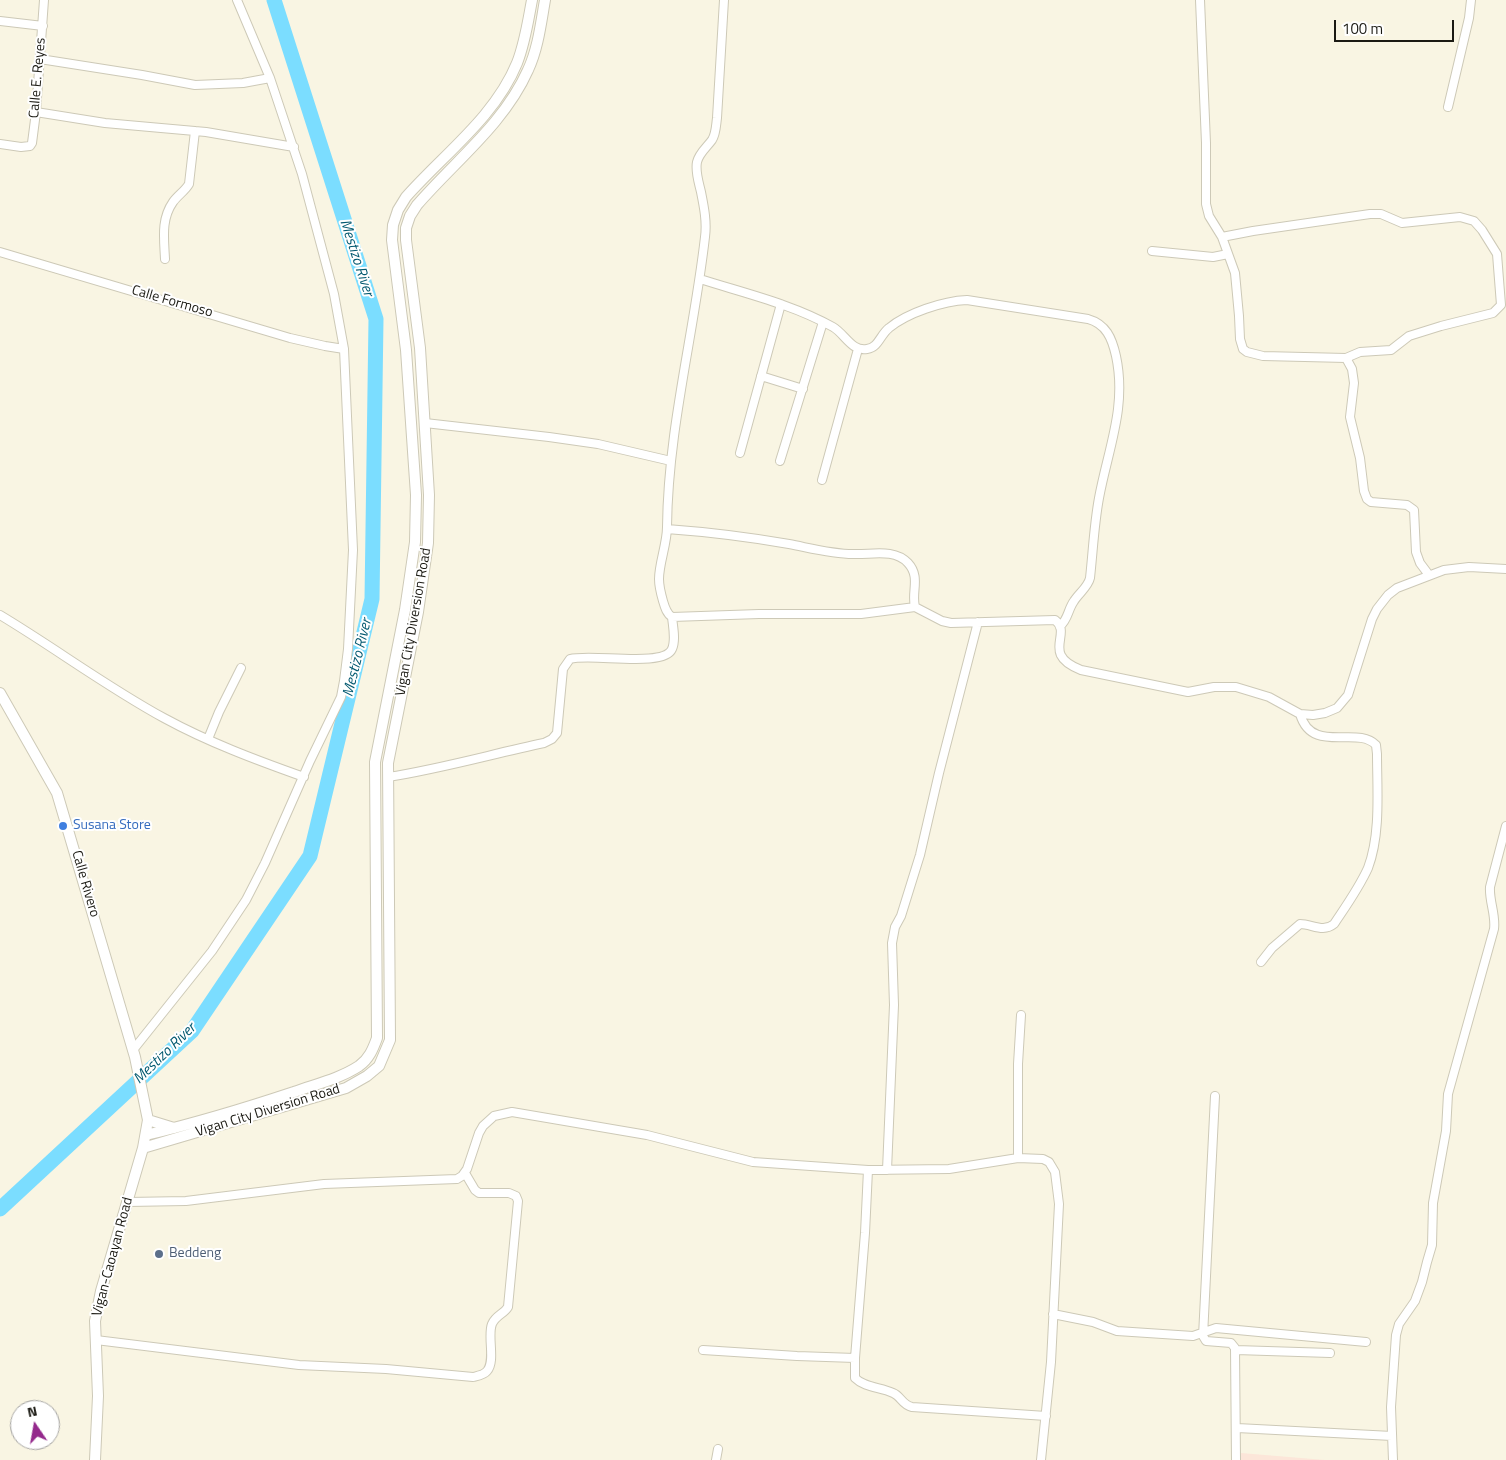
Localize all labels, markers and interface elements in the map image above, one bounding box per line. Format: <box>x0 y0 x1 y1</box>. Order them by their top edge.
scale bar <box>1336 10 1456 42</box>
text: 100 m <box>1342 17 1383 40</box>
street label: Calle E. Reyes <box>26 37 50 119</box>
water label: Mestizo River <box>335 217 377 299</box>
street label: Calle Formoso <box>130 282 214 322</box>
street label: Vigan City Diversion Road <box>393 547 435 697</box>
water label: Mestizo River <box>340 617 376 699</box>
place label: Susana Store <box>73 818 151 834</box>
marker: Susana Store <box>57 820 69 832</box>
street label: Calle Rivero <box>67 849 103 919</box>
water label: Mestizo River <box>130 1020 200 1088</box>
street label: Vigan City Diversion Road <box>194 1081 342 1141</box>
street label: Vigan-Caoayan Road <box>89 1196 137 1318</box>
place label: Beddeng <box>169 1246 221 1262</box>
marker: Beddeng <box>153 1248 165 1260</box>
north arrow <box>10 1400 60 1450</box>
text: N <box>25 1400 39 1422</box>

